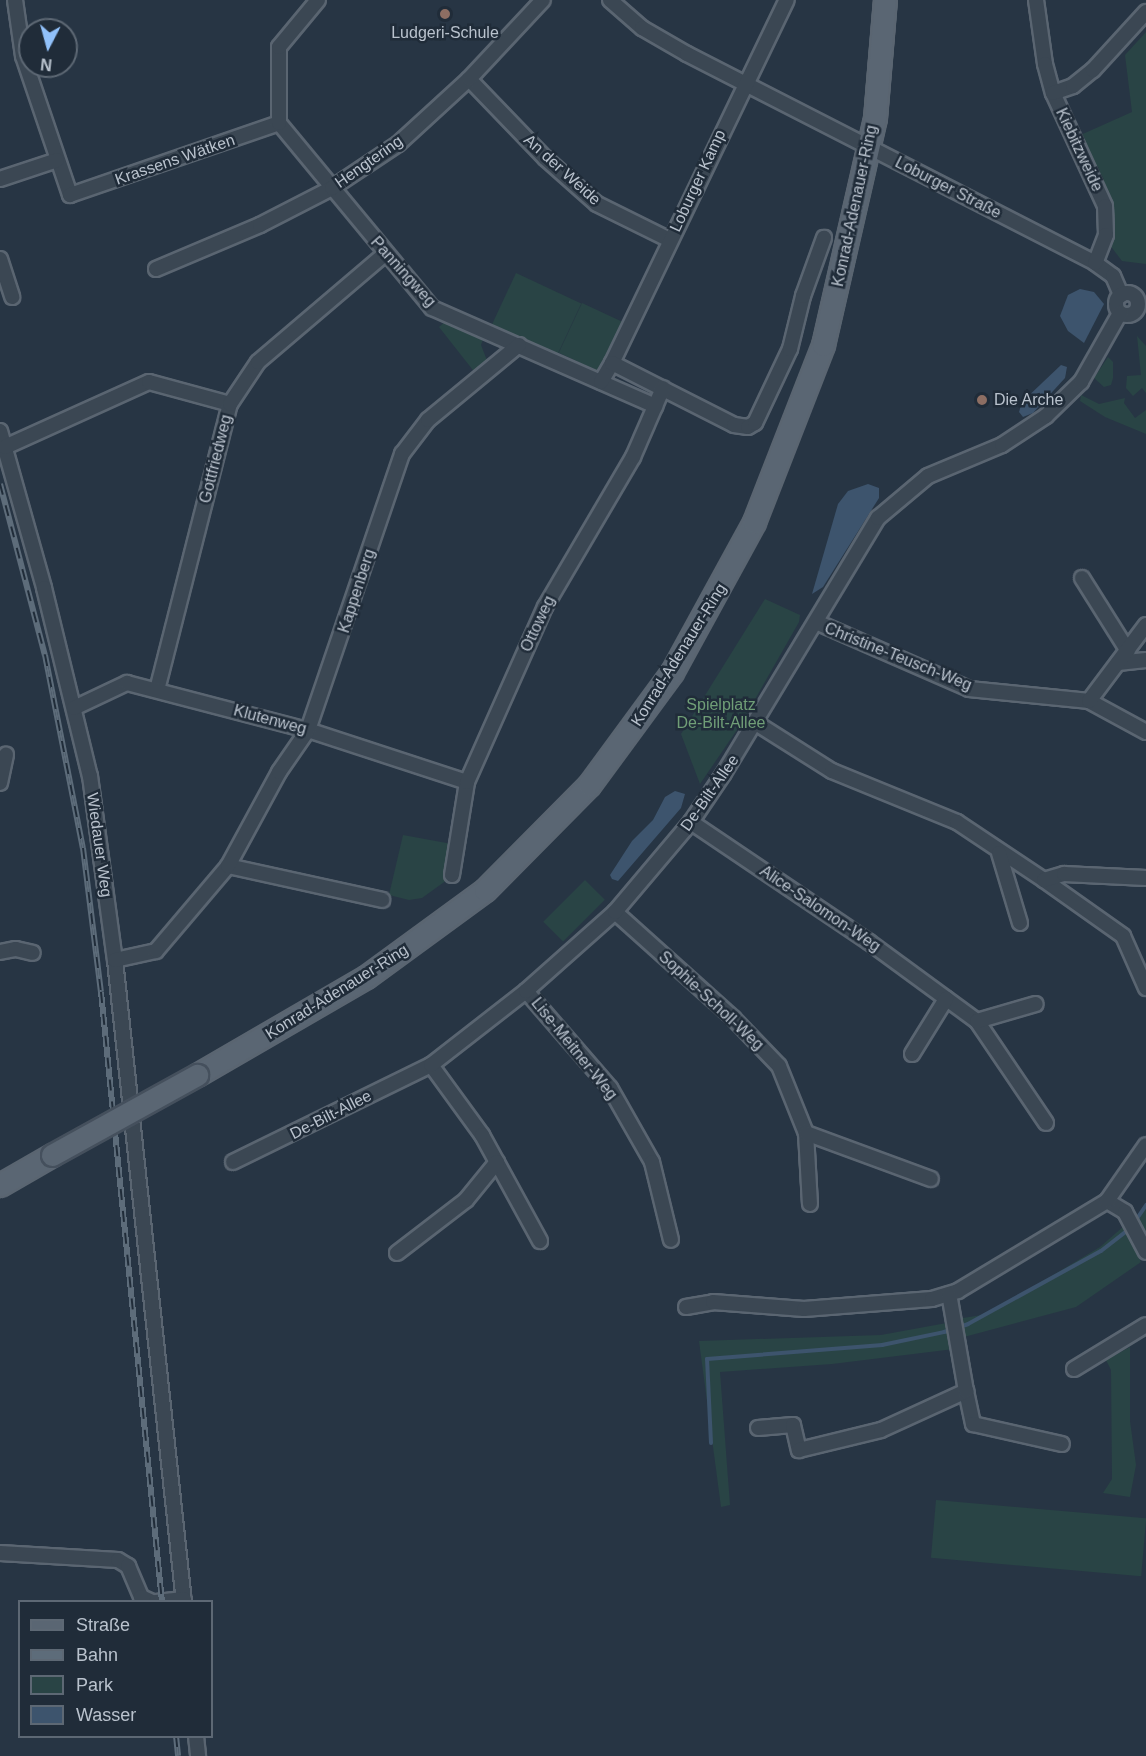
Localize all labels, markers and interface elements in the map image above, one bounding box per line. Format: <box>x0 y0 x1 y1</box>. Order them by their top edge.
marker: Ludgeri-Schule <box>438 7 452 21</box>
north arrow <box>18 18 78 78</box>
place label: Ludgeri-Schule <box>391 23 499 43</box>
text: N <box>40 55 53 73</box>
street label: Kiebitzweide <box>1051 105 1107 195</box>
street label: Konrad-Adenauer-Ring <box>829 124 881 288</box>
street label: Loburger Kamp <box>666 127 730 235</box>
street label: Krassens Wätken <box>113 131 237 189</box>
street label: An der Weide <box>520 131 604 209</box>
street label: Hengtering <box>331 132 407 192</box>
street label: Loburger Straße <box>892 153 1004 223</box>
street label: Panningweg <box>366 233 440 311</box>
place label: Die Arche <box>994 390 1064 410</box>
marker: Die Arche <box>975 393 989 407</box>
street label: Gottfriedweg <box>196 413 236 505</box>
street label: Kappenberg <box>334 547 380 635</box>
street label: Konrad-Adenauer-Ring <box>627 580 731 730</box>
street label: Ottoweg <box>517 593 559 655</box>
street label: Christine-Teusch-Weg <box>822 619 974 695</box>
park label: Spielplatz De-Bilt-Allee <box>677 695 765 733</box>
street label: Klutenweg <box>231 701 309 739</box>
street label: De-Bilt-Allee <box>677 751 743 835</box>
street label: Wiedauer Weg <box>82 791 116 899</box>
street label: Alice-Salomon-Weg <box>756 862 884 956</box>
street label: Konrad-Adenauer-Ring <box>262 940 412 1044</box>
street label: Sophie-Scholl-Weg <box>654 947 768 1055</box>
street label: Lise-Meitner-Weg <box>527 994 621 1104</box>
street label: De-Bilt-Allee <box>287 1086 375 1144</box>
legend <box>18 1600 213 1738</box>
text: Straße <box>76 1615 130 1635</box>
text: Bahn <box>76 1645 118 1665</box>
text: Park <box>76 1675 113 1695</box>
text: Wasser <box>76 1705 136 1725</box>

